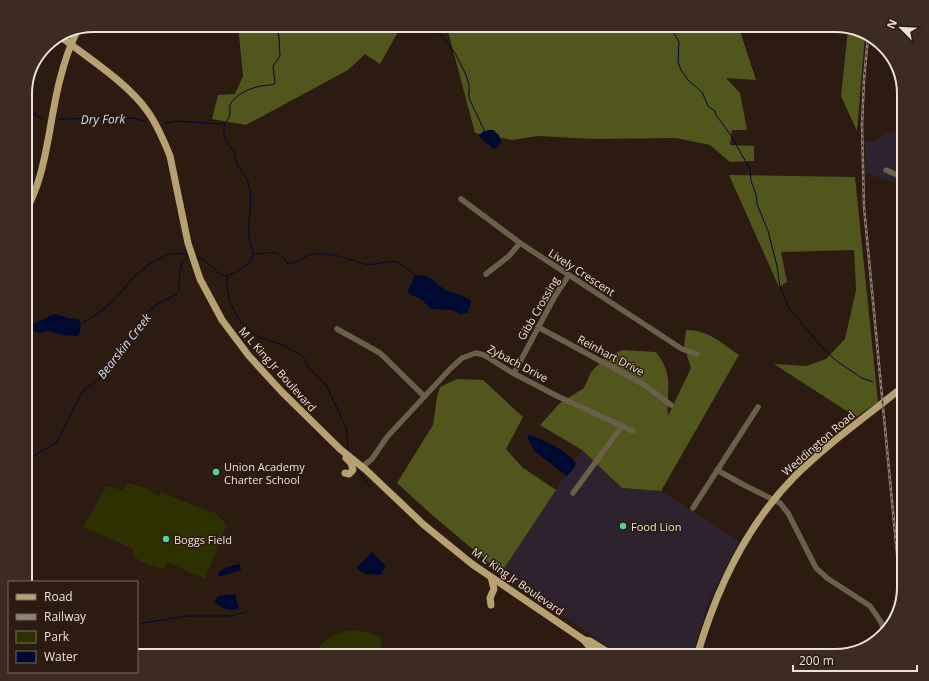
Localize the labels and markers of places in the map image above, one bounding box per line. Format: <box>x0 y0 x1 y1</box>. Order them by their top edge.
place label: Union Academy Charter School <box>224 459 305 487</box>
marker: Union Academy Charter School <box>211 467 221 477</box>
place label: Food Lion <box>631 519 681 534</box>
marker: Food Lion <box>618 521 628 531</box>
place label: Boggs Field <box>174 532 232 547</box>
marker: Boggs Field <box>161 534 171 544</box>

